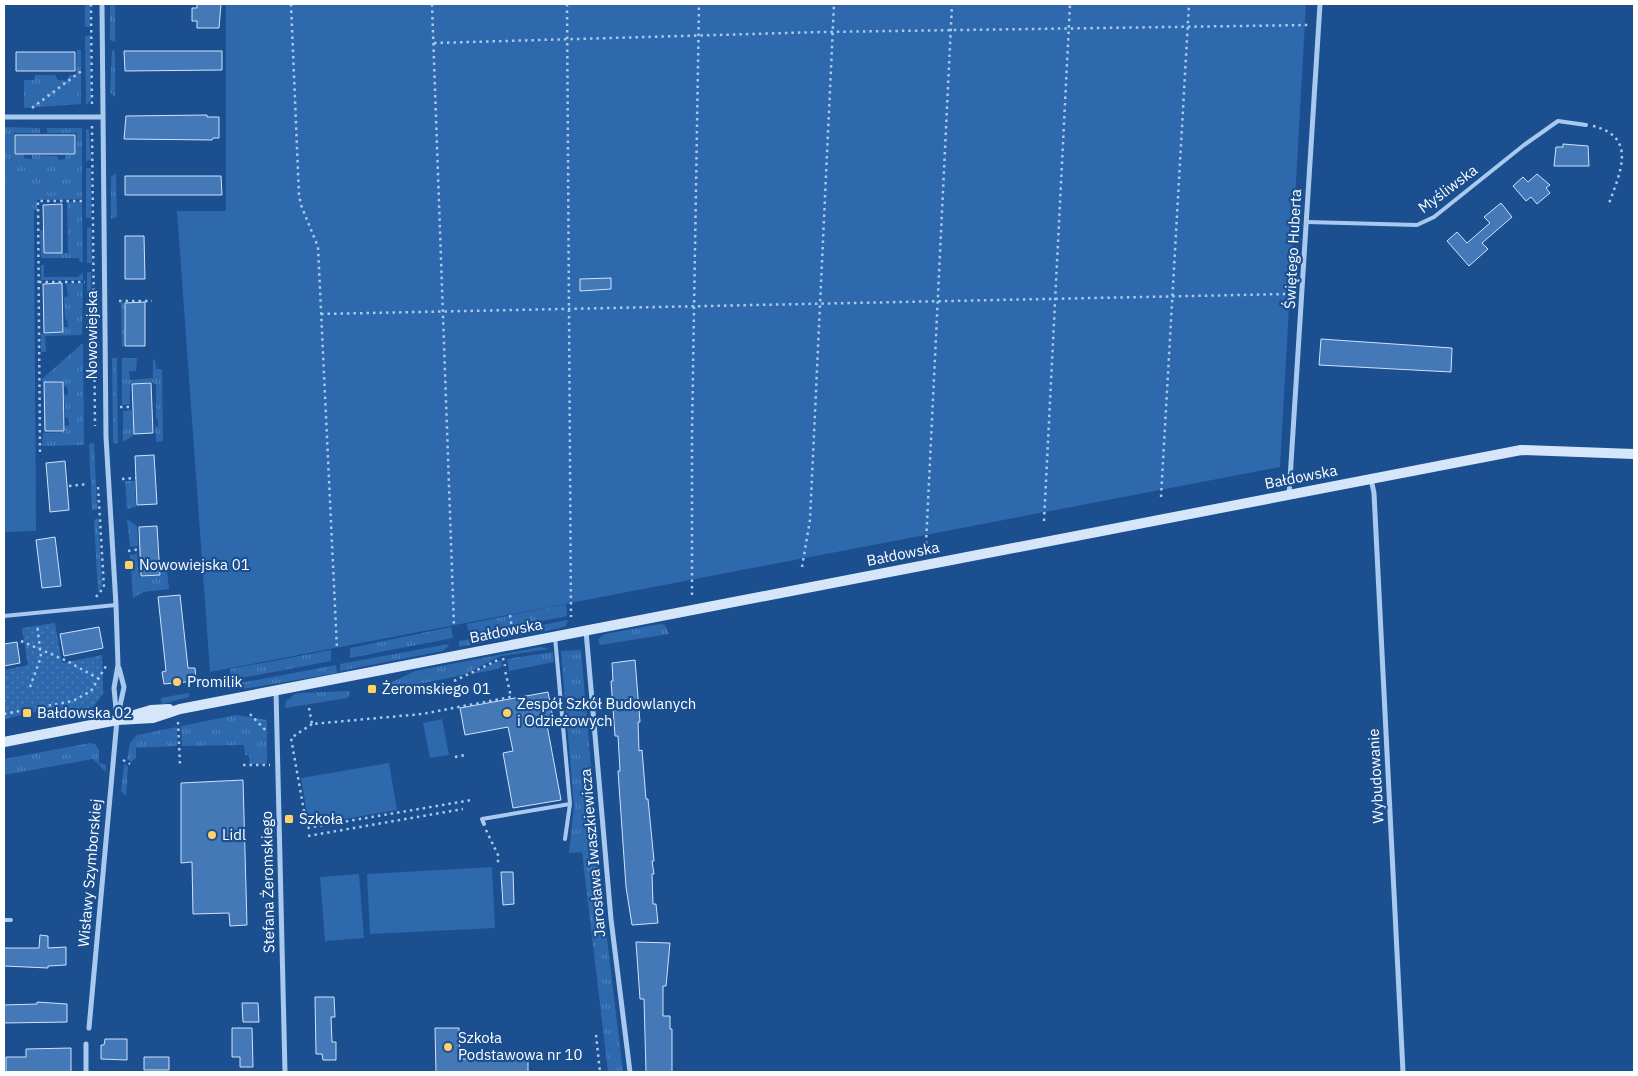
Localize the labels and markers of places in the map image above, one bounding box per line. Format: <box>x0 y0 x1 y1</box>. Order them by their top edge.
place label: Nowowiejska 01 <box>139 555 250 574</box>
marker: Nowowiejska 01 <box>123 559 135 571</box>
place label: Promilik <box>187 672 242 691</box>
marker: Promilik <box>171 676 183 688</box>
place label: Żeromskiego 01 <box>382 679 491 698</box>
marker: Żeromskiego 01 <box>366 683 378 695</box>
place label: Zespół Szkół Budowlanych i Odzieżowych <box>517 694 696 730</box>
place label: Bałdowska 02 <box>37 703 132 722</box>
marker: Bałdowska 02 <box>21 707 33 719</box>
marker: Zespół Szkół Budowlanych i Odzieżowych <box>501 707 513 719</box>
place label: Szkoła <box>299 809 343 828</box>
marker: Szkoła <box>283 813 295 825</box>
place label: Lidl <box>222 825 246 844</box>
marker: Lidl <box>206 829 218 841</box>
place label: Szkoła Podstawowa nr 10 <box>458 1028 583 1064</box>
marker: Szkoła Podstawowa nr 10 <box>442 1041 454 1053</box>

